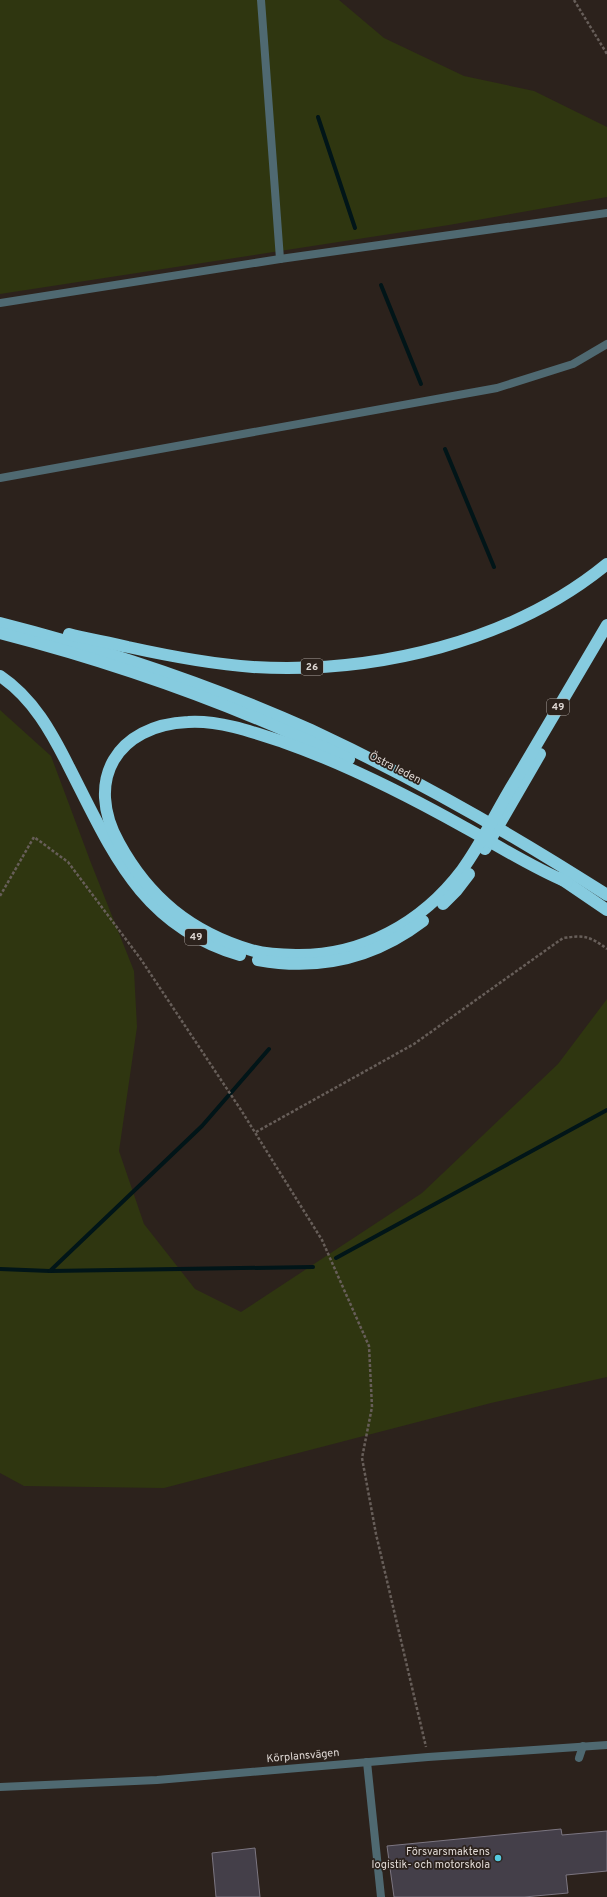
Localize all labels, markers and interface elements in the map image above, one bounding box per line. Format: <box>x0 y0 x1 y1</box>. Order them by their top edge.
road number: 26 <box>301 659 323 675</box>
road number: 49 <box>547 699 569 715</box>
street label: Östra leden <box>367 748 424 787</box>
road number: 49 <box>185 929 207 945</box>
street label: Körplansvägen <box>266 1746 340 1766</box>
place label: Försvarsmaktens logistik- och motorskola <box>372 1845 490 1872</box>
marker: Försvarsmaktens logistik- och motorskola <box>493 1853 503 1863</box>

